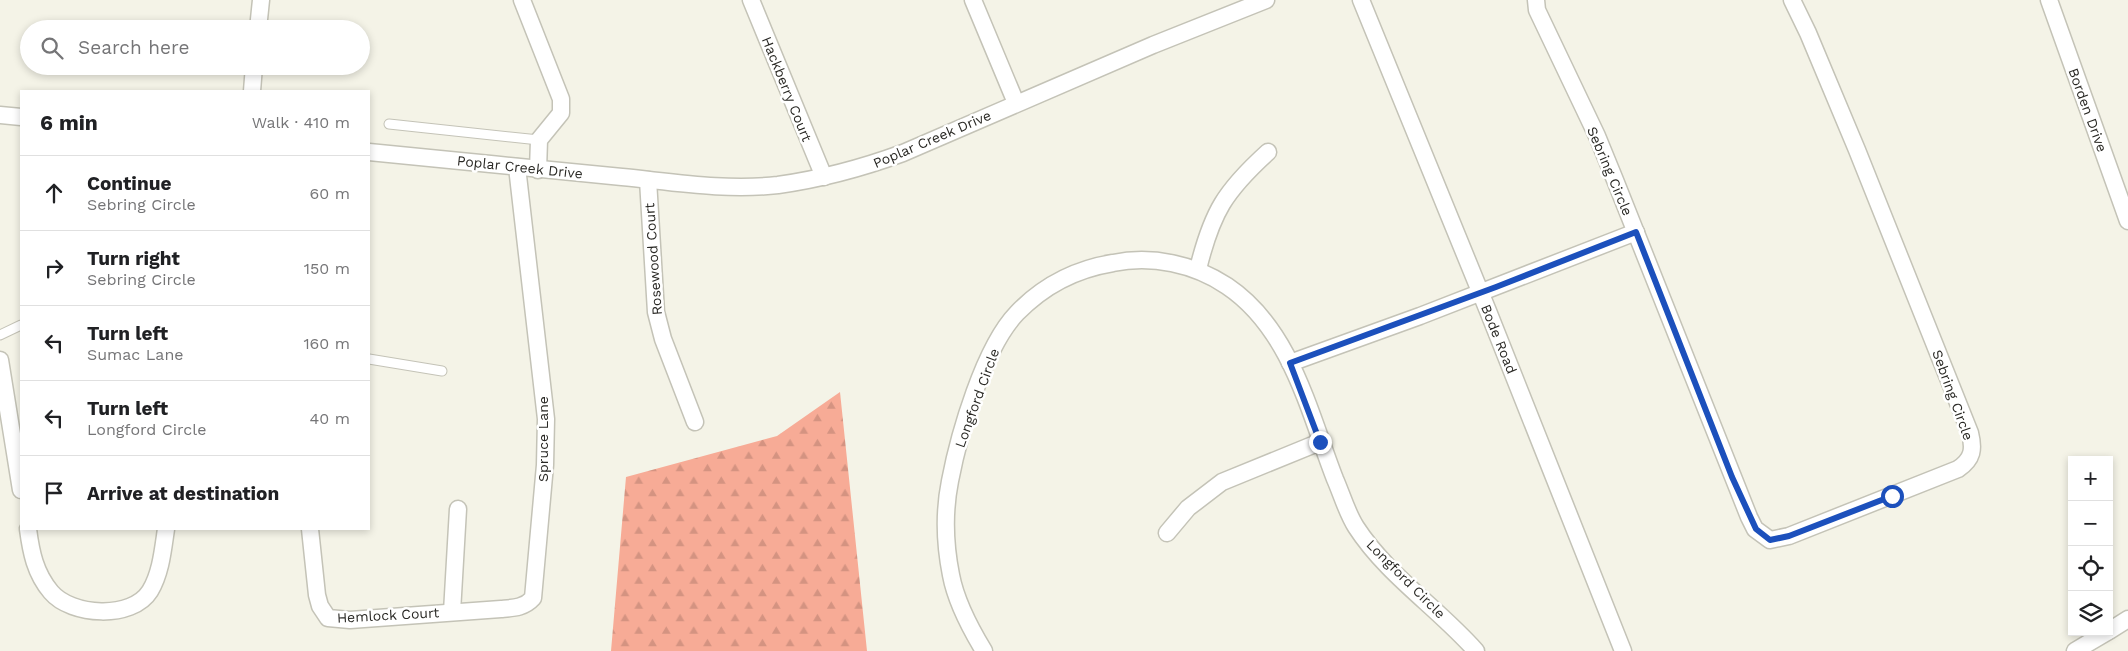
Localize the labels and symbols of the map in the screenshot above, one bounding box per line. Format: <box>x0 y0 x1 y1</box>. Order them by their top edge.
street label: Hackberry Court <box>759 34 815 144</box>
street label: Borden Drive <box>2065 66 2111 154</box>
street label: Poplar Creek Drive <box>871 107 993 171</box>
street label: Sebring Circle <box>1584 124 1636 218</box>
street label: Poplar Creek Drive <box>456 152 584 182</box>
street label: Rosewood Court <box>641 202 665 316</box>
street label: Bode Road <box>1478 302 1520 376</box>
street label: Longford Circle <box>952 346 1002 450</box>
street label: Sebring Circle <box>1929 348 1977 442</box>
street label: Spruce Lane <box>535 396 551 482</box>
route end <box>1309 431 1332 454</box>
route start <box>1881 485 1904 508</box>
street label: Longford Circle <box>1363 536 1449 622</box>
street label: Hemlock Court <box>336 604 440 626</box>

